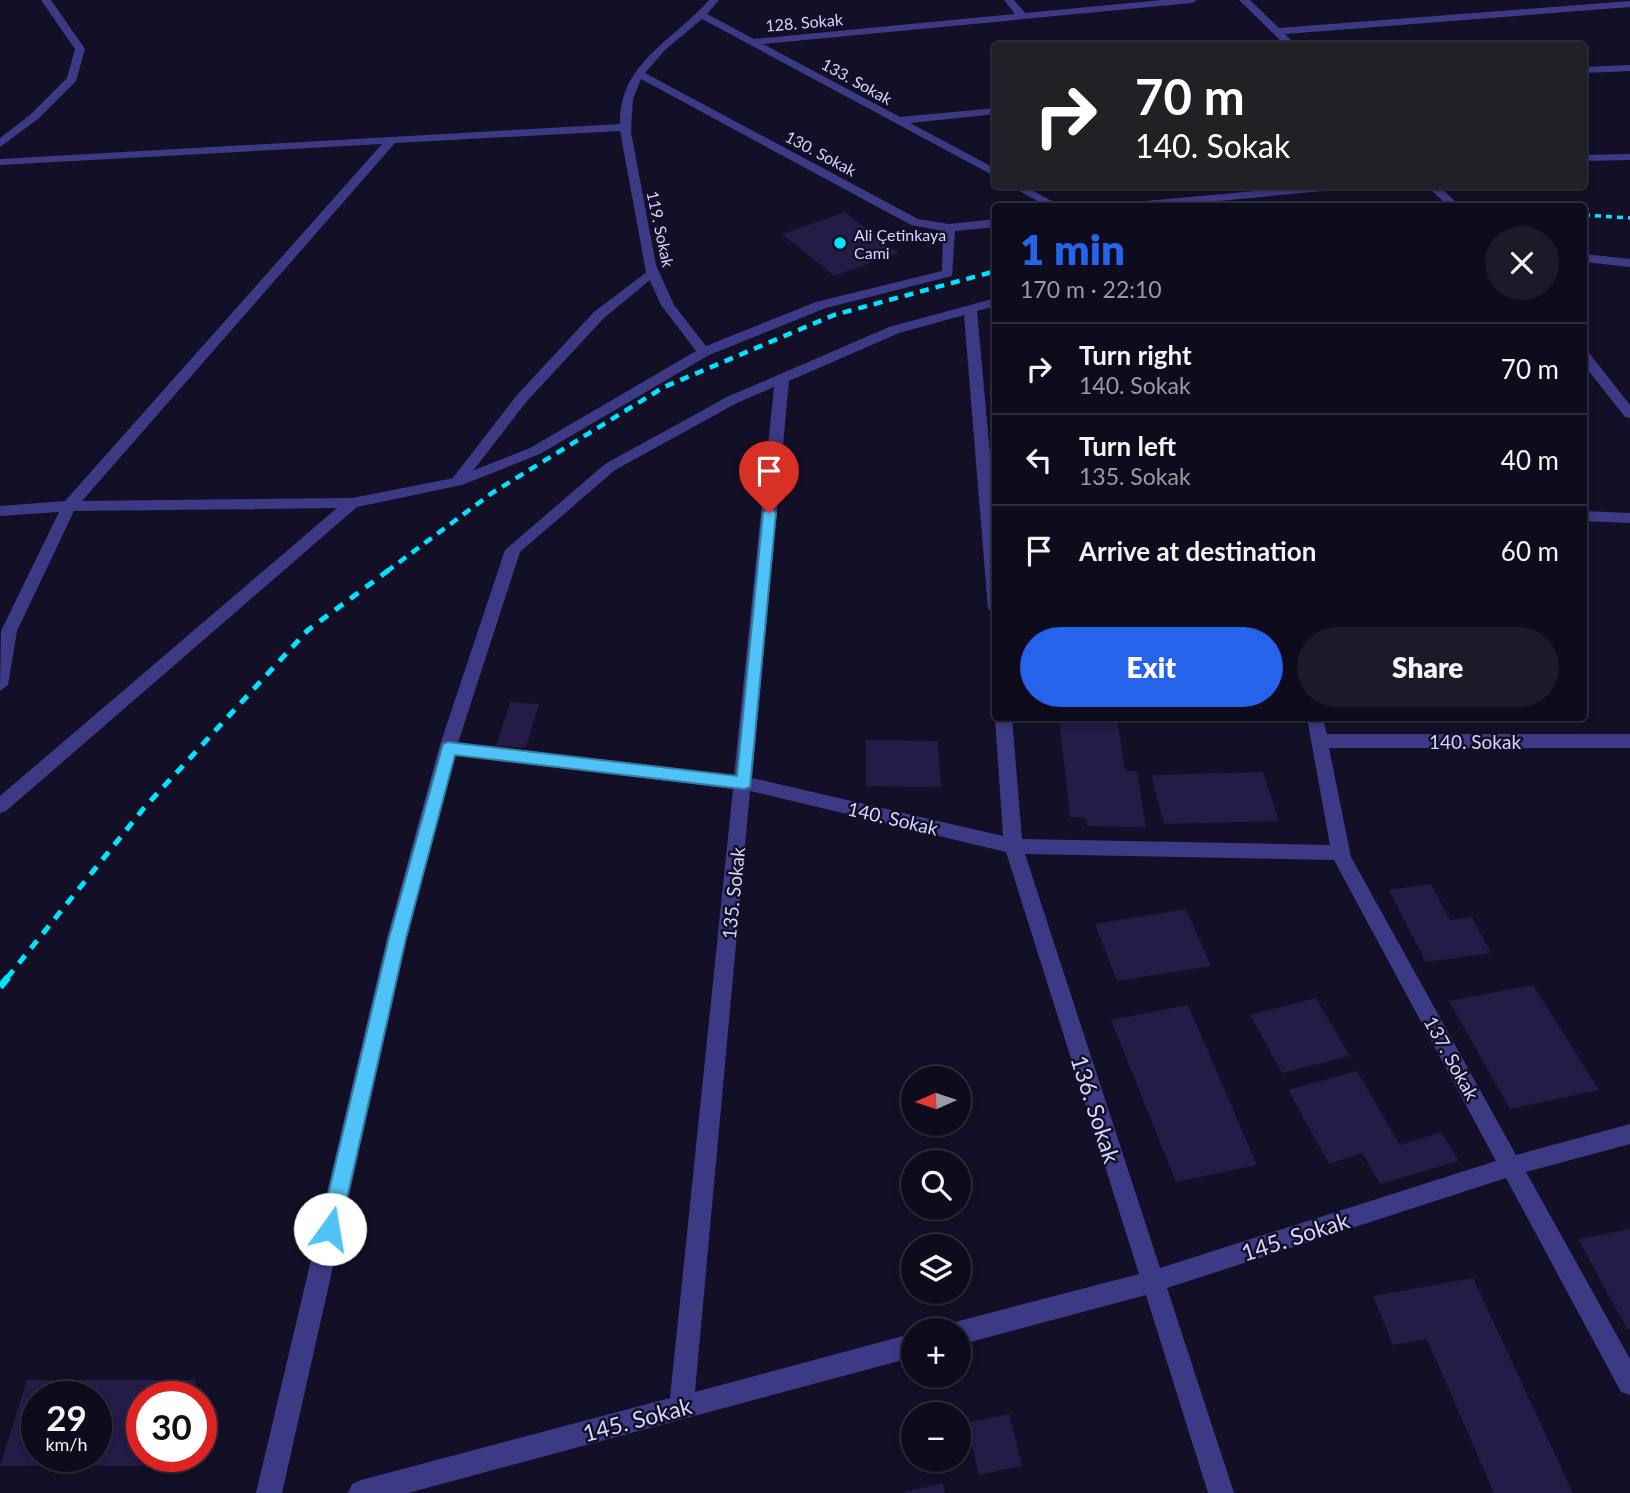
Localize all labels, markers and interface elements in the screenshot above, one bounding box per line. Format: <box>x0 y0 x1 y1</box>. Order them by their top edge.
street label: 128. Sokak <box>765 9 844 35</box>
street label: 133. Sokak <box>818 54 896 109</box>
text: 70 m <box>1135 67 1245 125</box>
icon: right <box>1020 70 1111 161</box>
street label: 130. Sokak <box>782 126 860 180</box>
text: 140. Sokak <box>1135 126 1290 165</box>
street label: 119. Sokak <box>644 189 679 270</box>
text: 1 min <box>1020 224 1125 274</box>
place label: Ali Çetinkaya Cami <box>854 225 946 262</box>
button: close <box>1485 226 1559 300</box>
marker: Ali Çetinkaya Cami <box>832 235 848 251</box>
text: 170 m · 22:10 <box>1020 275 1162 303</box>
text: Turn right <box>1079 339 1192 371</box>
icon: right <box>1020 350 1058 388</box>
text: 70 m <box>1501 353 1559 385</box>
text: 140. Sokak <box>1079 371 1191 399</box>
text: Turn left <box>1079 430 1176 462</box>
pin <box>739 441 799 513</box>
icon: left <box>1020 441 1058 479</box>
text: 40 m <box>1501 444 1559 476</box>
icon: arrive <box>750 452 788 490</box>
text: 135. Sokak <box>1079 462 1191 490</box>
icon: arrive <box>1020 532 1058 570</box>
text: Arrive at destination <box>1079 535 1316 567</box>
text: 60 m <box>1501 535 1559 567</box>
button: Exit <box>1020 627 1283 707</box>
button: Share <box>1297 627 1559 707</box>
street label: 140. Sokak <box>1429 730 1521 753</box>
street label: 140. Sokak <box>846 796 941 840</box>
street label: 135. Sokak <box>717 846 749 940</box>
street label: 137. Sokak <box>1420 1012 1485 1104</box>
street label: 136. Sokak <box>1065 1052 1127 1167</box>
north arrow <box>901 1066 971 1136</box>
map controls <box>901 1066 971 1472</box>
button: search <box>901 1150 971 1220</box>
position arrow <box>293 1192 367 1266</box>
street label: 145. Sokak <box>1238 1205 1353 1267</box>
button: layers <box>901 1234 971 1304</box>
button: + <box>901 1318 971 1388</box>
speed limit sign: 30 <box>126 1381 217 1472</box>
street label: 145. Sokak <box>579 1391 695 1447</box>
text: 29 <box>46 1396 87 1438</box>
button: − <box>901 1402 971 1472</box>
text: km/h <box>45 1433 88 1455</box>

